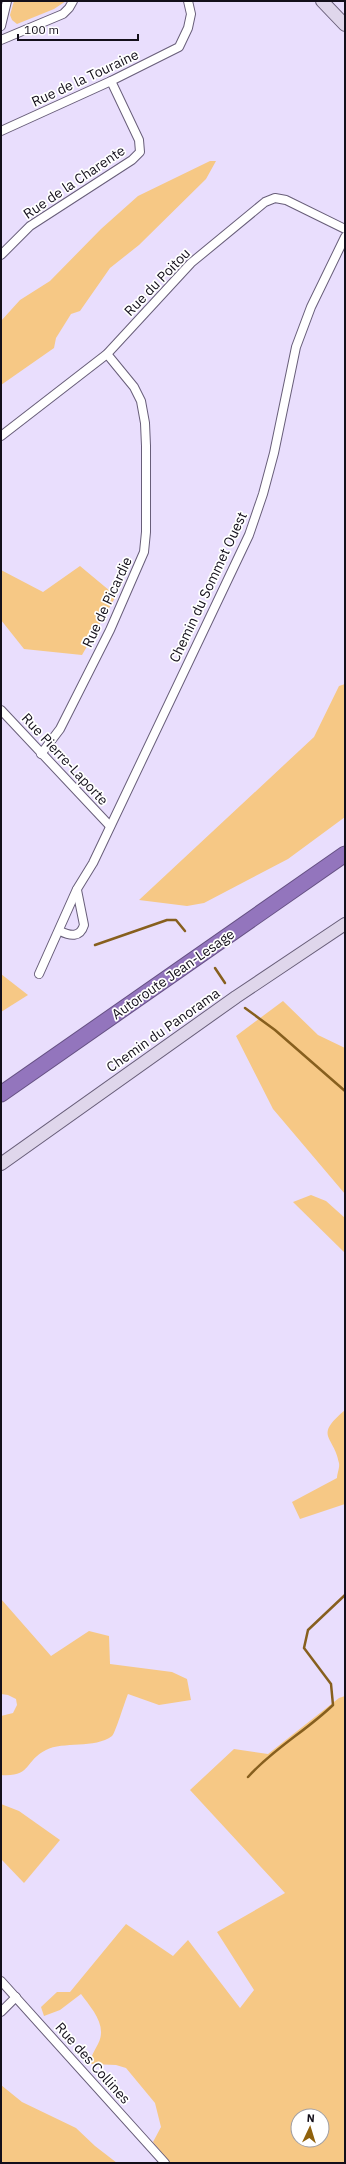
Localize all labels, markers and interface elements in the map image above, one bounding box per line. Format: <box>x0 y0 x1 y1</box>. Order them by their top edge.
scale bar <box>18 16 138 42</box>
text: 100 m <box>24 22 59 37</box>
street label: Rue de la Touraine <box>29 45 142 111</box>
street label: Rue de la Charente <box>20 141 129 223</box>
street label: Rue du Poitou <box>120 244 194 320</box>
street label: Chemin du Sommet Ouest <box>165 509 251 665</box>
street label: Rue de Picardie <box>78 554 136 650</box>
street label: Rue Pierre-Laporte <box>18 709 112 809</box>
street label: Autoroute Jean-Lesage <box>108 925 238 1023</box>
street label: Chemin du Panorama <box>103 984 224 1076</box>
street label: Rue des Collines <box>52 2018 135 2108</box>
north arrow <box>290 2108 330 2148</box>
text: N <box>306 2111 315 2125</box>

